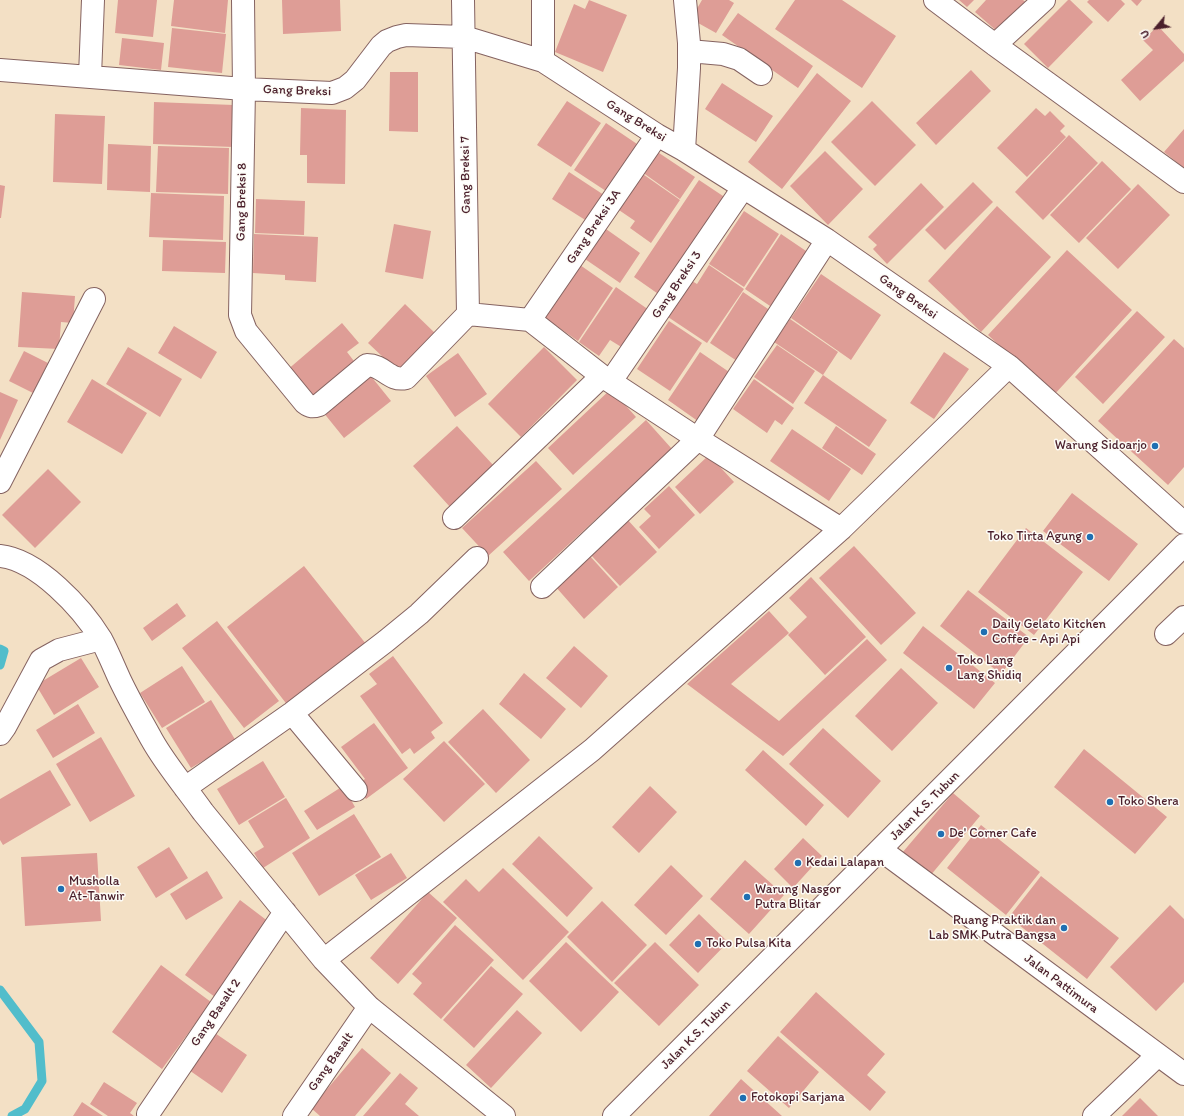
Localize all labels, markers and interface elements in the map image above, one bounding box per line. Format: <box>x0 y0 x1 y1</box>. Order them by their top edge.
north arrow <box>1136 8 1176 48</box>
text: U <box>1138 28 1153 40</box>
street label: Gang Breksi <box>263 82 331 100</box>
street label: Gang Breksi <box>603 96 669 146</box>
street label: Gang Breksi 7 <box>458 136 474 214</box>
street label: Gang Breksi 8 <box>234 163 250 241</box>
street label: Gang Breksi 3A <box>563 187 625 267</box>
street label: Gang Breksi 3 <box>649 248 705 322</box>
street label: Gang Breksi <box>876 271 940 323</box>
place label: Warung Sidoarjo <box>1055 438 1147 454</box>
marker: Warung Sidoarjo <box>1150 441 1160 451</box>
place label: Toko Tirta Agung <box>987 529 1082 545</box>
marker: Toko Tirta Agung <box>1085 532 1095 542</box>
place label: Daily Gelato Kitchen Coffee - Api Api <box>992 617 1106 648</box>
marker: Daily Gelato Kitchen Coffee - Api Api <box>979 627 989 637</box>
place label: Toko Lang Lang Shidiq <box>957 653 1022 684</box>
marker: Toko Lang Lang Shidiq <box>944 663 954 673</box>
street label: Jalan K.S. Tubun <box>887 768 963 844</box>
place label: Toko Shera <box>1118 794 1179 810</box>
marker: Toko Shera <box>1105 797 1115 807</box>
place label: De' Corner Cafe <box>949 826 1037 842</box>
marker: De' Corner Cafe <box>936 829 946 839</box>
place label: Kedai Lalapan <box>806 855 884 871</box>
marker: Kedai Lalapan <box>793 858 803 868</box>
place label: Musholla At-Tanwir <box>69 874 124 905</box>
place label: Warung Nasgor Putra Blitar <box>755 882 841 913</box>
marker: Musholla At-Tanwir <box>56 884 66 894</box>
marker: Warung Nasgor Putra Blitar <box>742 892 752 902</box>
place label: Ruang Praktik dan Lab SMK Putra Bangsa <box>929 913 1056 944</box>
marker: Ruang Praktik dan Lab SMK Putra Bangsa <box>1059 923 1069 933</box>
place label: Toko Pulsa Kita <box>706 936 791 952</box>
marker: Toko Pulsa Kita <box>693 939 703 949</box>
street label: Jalan Pattimura <box>1021 951 1101 1017</box>
street label: Gang Basalt 2 <box>188 976 244 1050</box>
street label: Jalan K.S. Tubun <box>658 997 734 1073</box>
street label: Gang Basalt <box>305 1029 357 1095</box>
place label: Fotokopi Sarjana <box>751 1090 845 1106</box>
marker: Fotokopi Sarjana <box>738 1093 748 1103</box>

